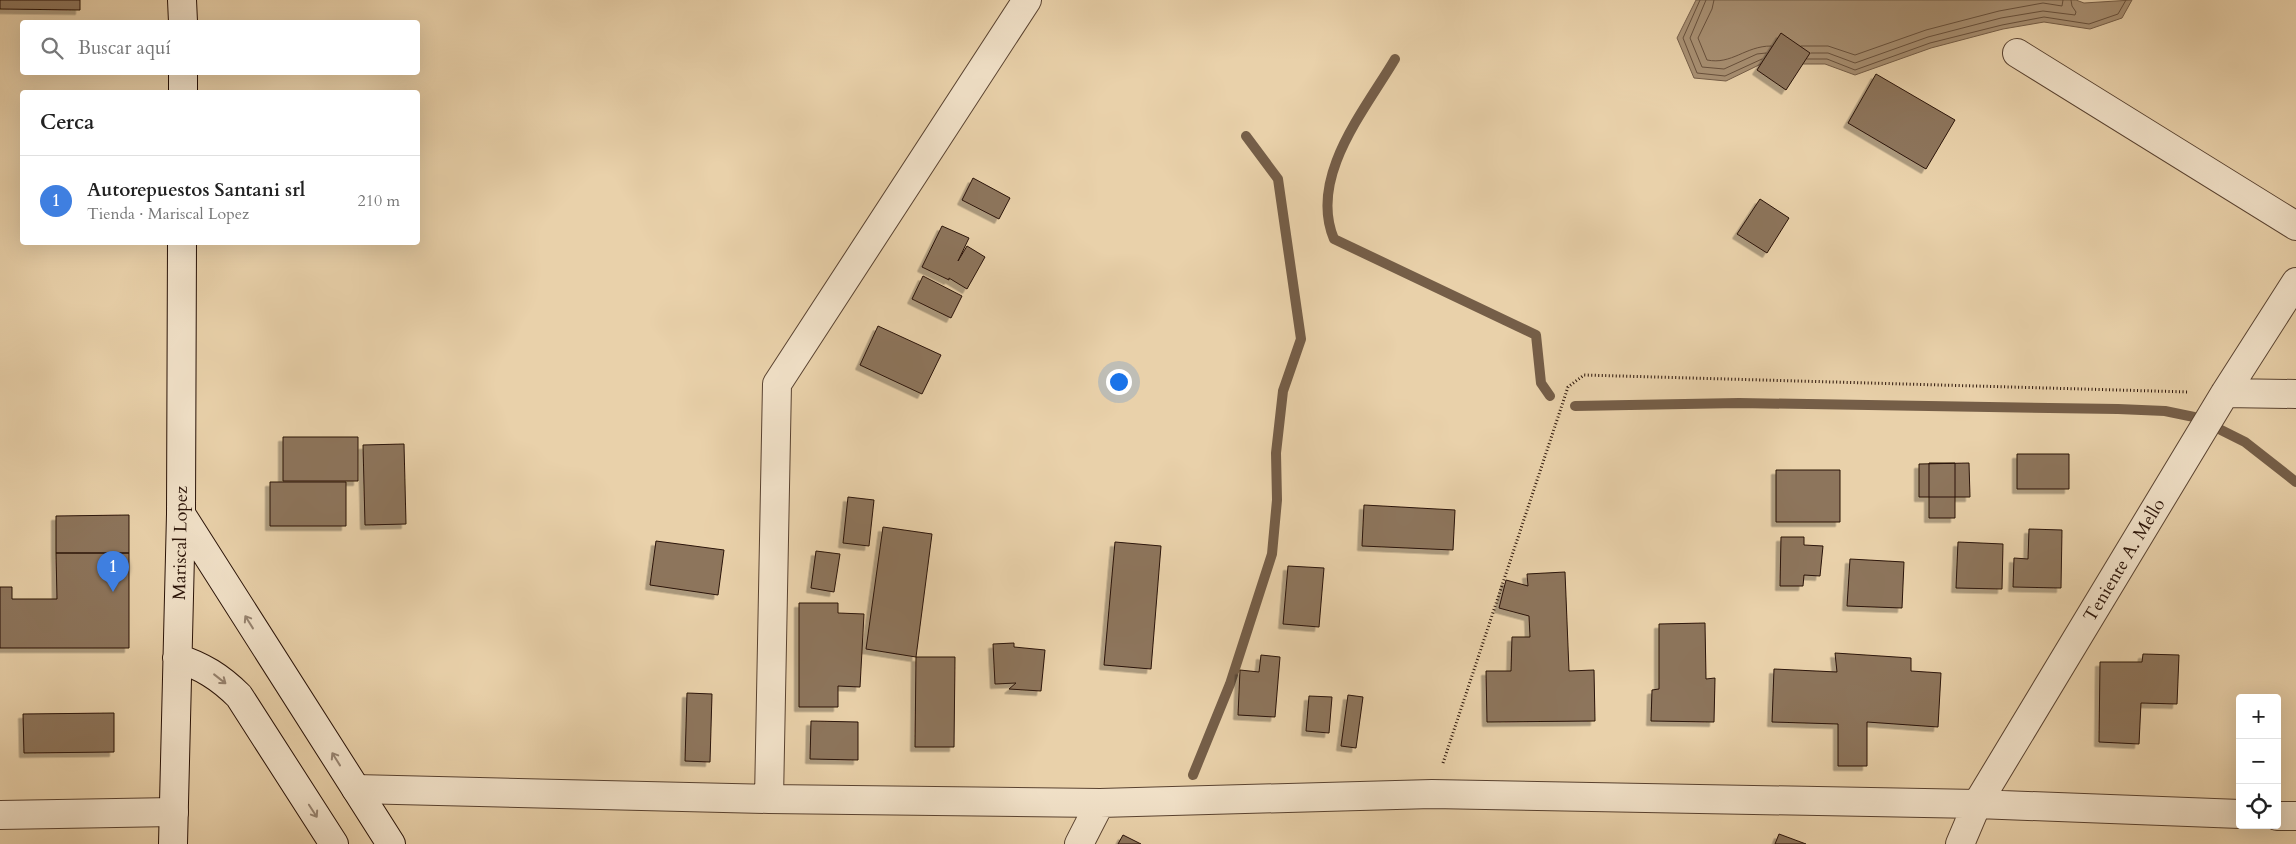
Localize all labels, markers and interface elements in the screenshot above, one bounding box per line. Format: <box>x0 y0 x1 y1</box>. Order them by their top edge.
search box <box>20 20 420 75</box>
icon: search <box>38 34 66 62</box>
text: Buscar aquí <box>78 35 171 61</box>
text: Cerca <box>40 108 94 137</box>
text: Autorepuestos Santani srl <box>87 177 305 203</box>
text: 1 <box>52 190 60 212</box>
text: 210 m <box>358 190 400 212</box>
text: Tienda · Mariscal Lopez <box>87 203 249 225</box>
your location <box>1106 369 1132 395</box>
street label: Mariscal Lopez <box>167 486 194 600</box>
street label: Teniente A. Mello <box>2078 494 2171 627</box>
pin: 1 <box>97 551 129 592</box>
one-way arrow <box>244 615 254 629</box>
one-way arrow <box>213 674 227 684</box>
map controls <box>2236 694 2281 829</box>
button: + <box>2236 694 2281 739</box>
button: − <box>2236 739 2281 784</box>
one-way arrow <box>331 752 342 766</box>
button: locate <box>2236 784 2281 829</box>
one-way arrow <box>309 804 319 818</box>

